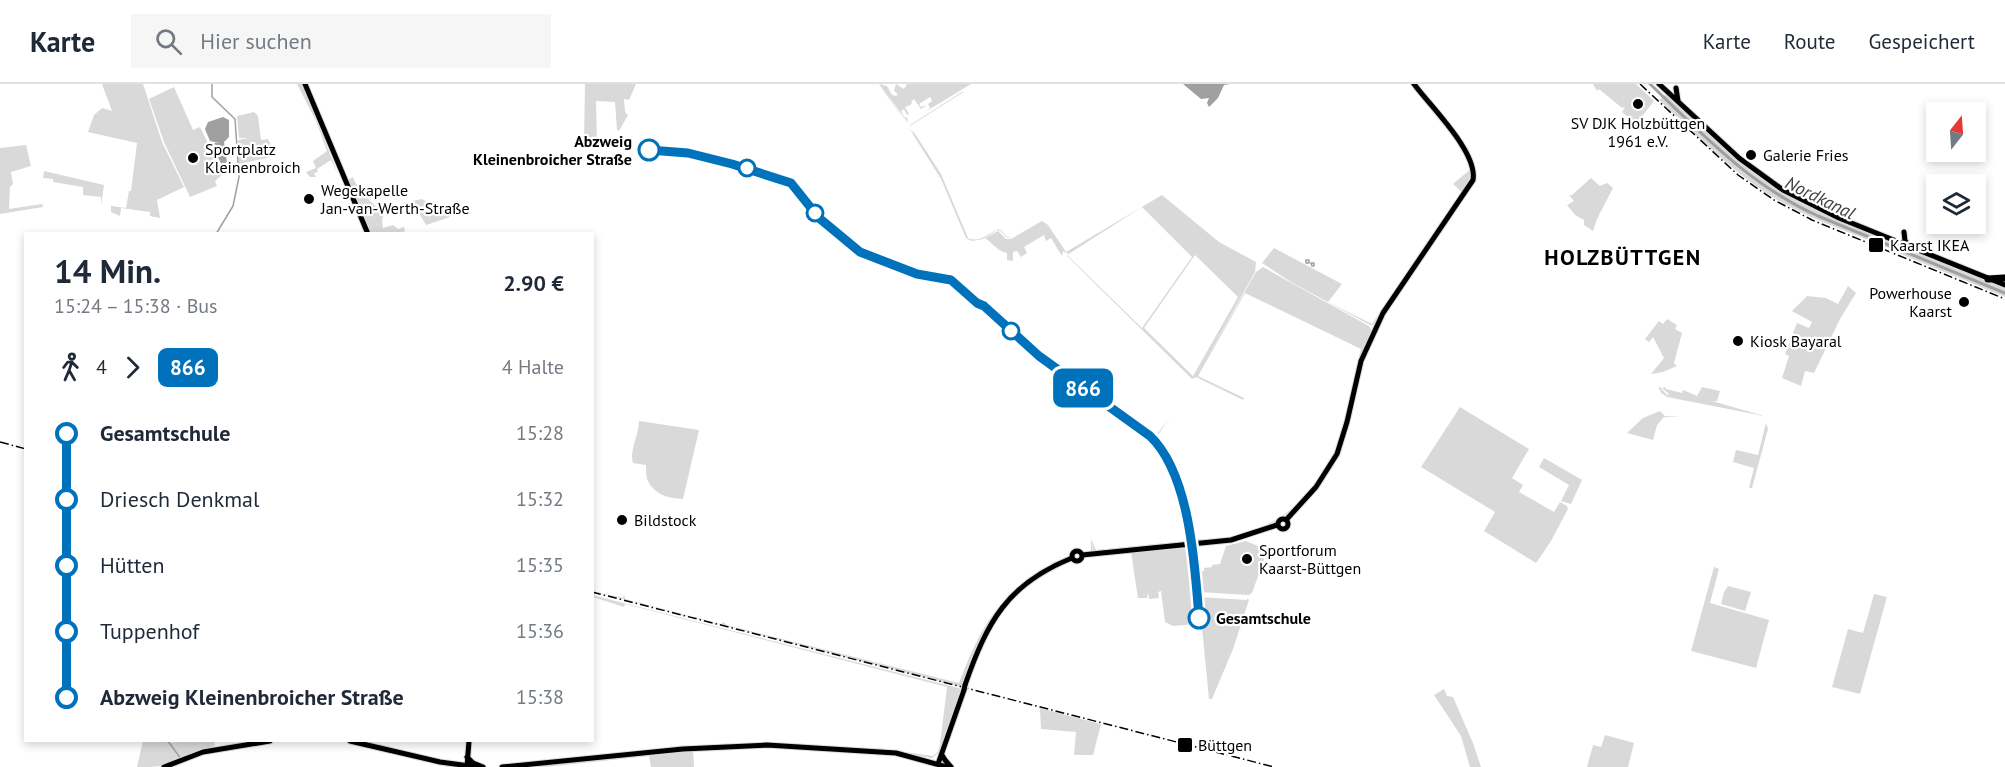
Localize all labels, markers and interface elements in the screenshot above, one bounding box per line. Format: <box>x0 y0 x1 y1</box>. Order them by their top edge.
search box <box>131 14 551 68</box>
text: Karte <box>30 23 95 60</box>
icon: search <box>152 25 185 58</box>
text: Hier suchen <box>200 27 312 55</box>
text: Karte <box>1703 28 1751 55</box>
text: Route <box>1784 28 1835 55</box>
text: Gespeichert <box>1868 28 1975 55</box>
marker: SV DJK Holzbüttgen 1961 e.V. <box>1631 97 1645 111</box>
north arrow <box>1926 102 1986 162</box>
map controls <box>1926 102 1986 234</box>
place label: SV DJK Holzbüttgen 1961 e.V. <box>1571 113 1705 151</box>
place label: Abzweig Kleinenbroicher Straße <box>473 131 632 169</box>
place label: Sportplatz Kleinenbroich <box>205 139 300 177</box>
marker: Abzweig Kleinenbroicher Straße <box>638 139 660 161</box>
place label: Galerie Fries <box>1763 145 1849 165</box>
marker: Galerie Fries <box>1744 148 1758 162</box>
marker: Sportplatz Kleinenbroich <box>186 151 200 165</box>
unlabelled marker <box>738 159 756 177</box>
water label: Nordkanal <box>1781 171 1859 224</box>
button: layers <box>1926 174 1986 234</box>
place label: Wegekapelle Jan-van-Werth-Straße <box>320 180 470 218</box>
marker: Wegekapelle Jan-van-Werth-Straße <box>302 192 316 206</box>
unlabelled marker <box>806 204 824 222</box>
place label: Kaarst IKEA <box>1890 235 1970 255</box>
marker: Kaarst IKEA <box>1867 236 1885 254</box>
district label: HOLZBÜTTGEN <box>1544 243 1702 271</box>
text: 14 Min. <box>54 249 161 292</box>
text: 2.90 € <box>503 269 564 297</box>
place label: Powerhouse Kaarst <box>1869 283 1953 321</box>
text: 15:24 – 15:38 · Bus <box>54 293 218 319</box>
marker: Powerhouse Kaarst <box>1957 295 1971 309</box>
unlabelled marker <box>1002 322 1020 340</box>
place label: Kiosk Bayaral <box>1750 331 1842 351</box>
marker: Kiosk Bayaral <box>1731 334 1745 348</box>
icon: walk <box>54 351 87 384</box>
icon: forward <box>116 351 149 384</box>
text: 4 <box>96 354 107 380</box>
text: 866 <box>170 354 206 381</box>
text: 4 Halte <box>502 354 564 380</box>
line badge: 866 <box>1048 368 1118 408</box>
text: 866 <box>1065 375 1101 402</box>
text: Gesamtschule <box>100 419 230 447</box>
text: 15:28 <box>516 420 564 446</box>
text: Driesch Denkmal <box>100 485 259 513</box>
text: 15:32 <box>516 486 564 512</box>
place label: Bildstock <box>634 510 697 530</box>
marker: Bildstock <box>615 513 629 527</box>
place label: Sportforum Kaarst-Büttgen <box>1259 540 1361 578</box>
text: Hütten <box>100 551 165 579</box>
text: 15:35 <box>516 552 564 578</box>
marker: Sportforum Kaarst-Büttgen <box>1240 552 1254 566</box>
marker: Gesamtschule <box>1188 607 1210 629</box>
place label: Gesamtschule <box>1216 608 1311 628</box>
text: Tuppenhof <box>100 617 199 645</box>
text: 15:36 <box>516 618 564 644</box>
text: Abzweig Kleinenbroicher Straße <box>100 683 404 711</box>
text: 15:38 <box>516 684 564 710</box>
place label: Büttgen <box>1198 735 1252 755</box>
marker: Büttgen <box>1176 736 1194 754</box>

